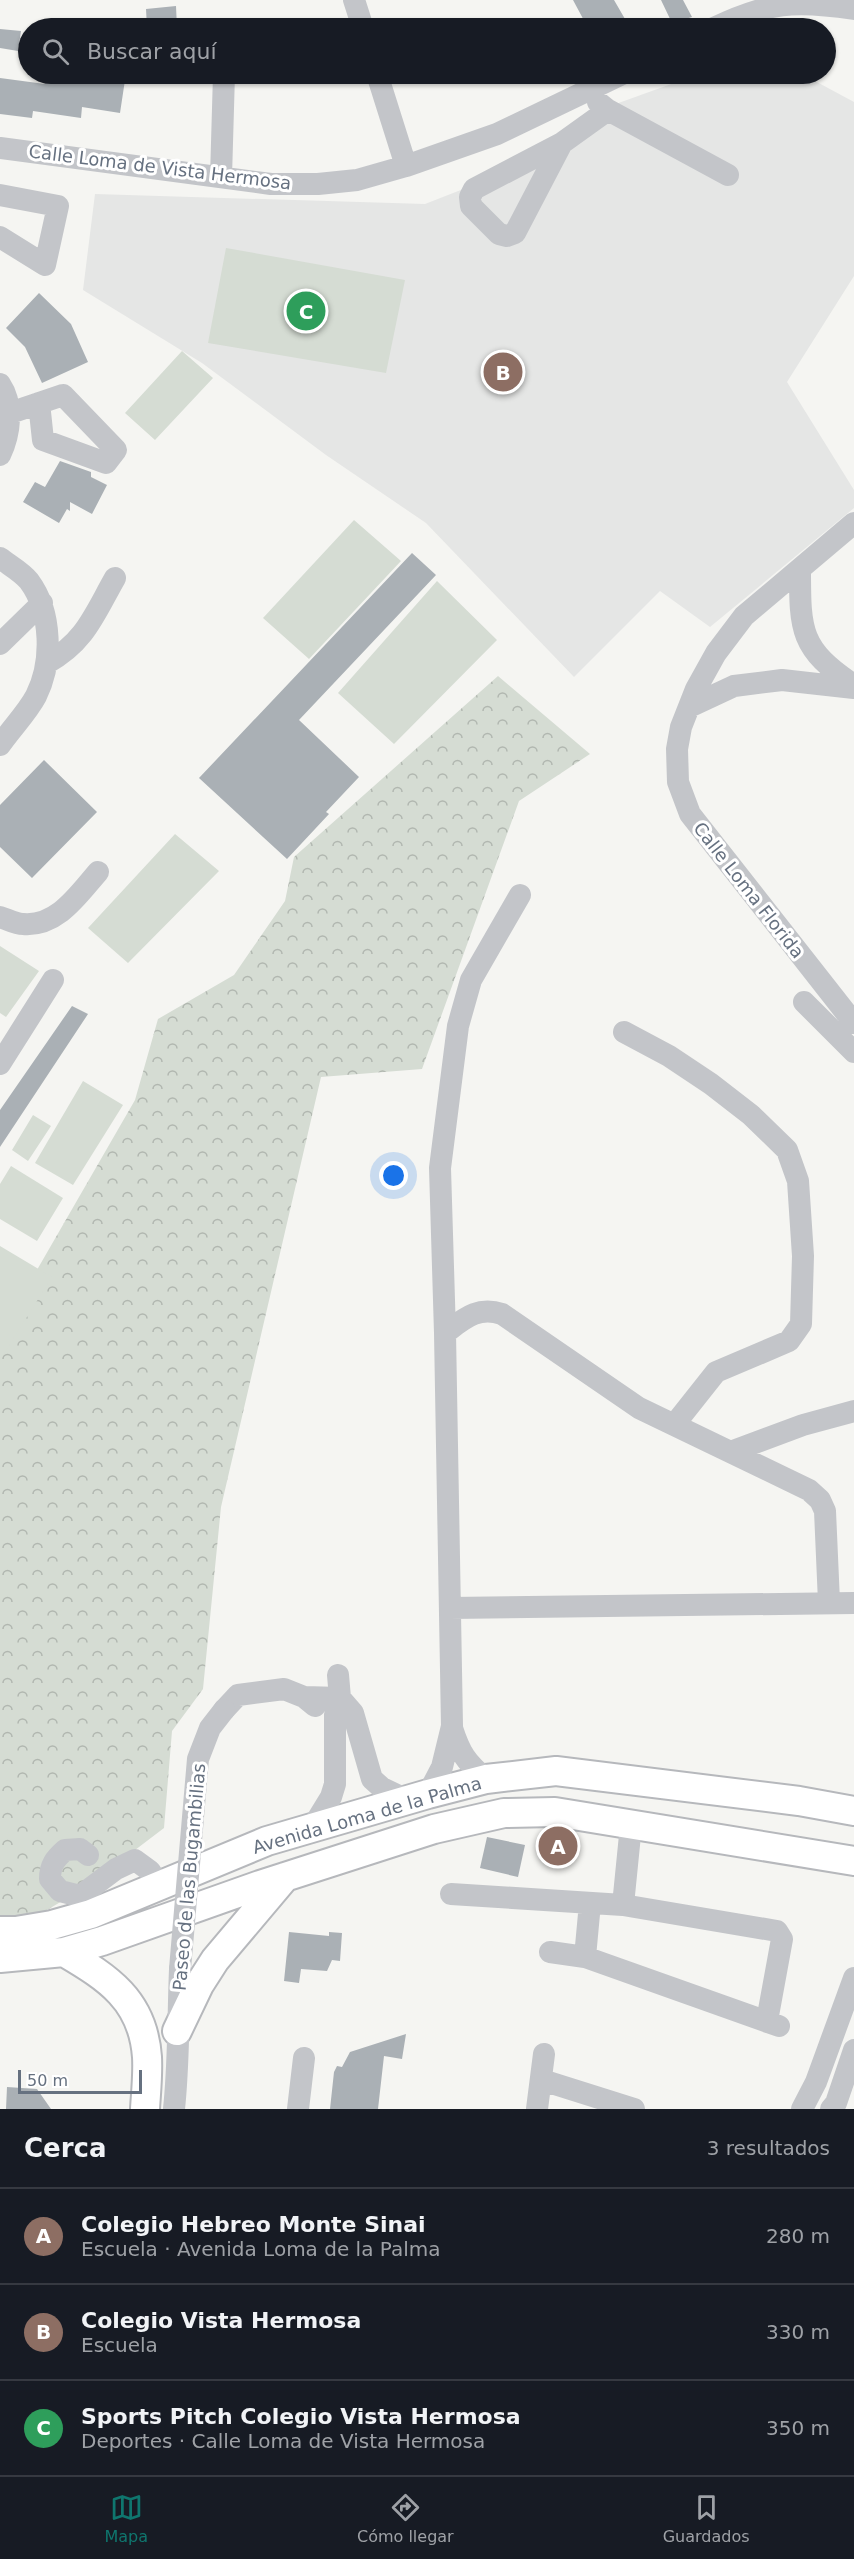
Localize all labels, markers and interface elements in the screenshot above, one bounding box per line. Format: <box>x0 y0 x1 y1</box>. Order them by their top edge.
search box <box>18 18 836 84</box>
icon: search <box>39 35 72 68</box>
text: Buscar aquí <box>87 39 217 64</box>
street label: Calle Loma de Vista Hermosa <box>28 140 292 194</box>
pin: C <box>286 288 326 334</box>
pin: B <box>484 350 522 394</box>
street label: Calle Loma Florida <box>689 818 809 962</box>
your location <box>379 1161 408 1190</box>
street label: Paseo de las Bugambilias <box>169 1762 209 1992</box>
street label: Avenida Loma de la Palma <box>250 1772 484 1858</box>
pin: A <box>538 1824 578 1868</box>
scale bar <box>18 2067 142 2094</box>
text: 50 m <box>27 2071 68 2090</box>
text: Cerca <box>24 2133 107 2163</box>
text: 3 resultados <box>707 2136 830 2160</box>
text: Colegio Hebreo Monte Sinai <box>81 2212 426 2237</box>
text: A <box>36 2224 51 2248</box>
text: 280 m <box>766 2224 830 2248</box>
text: Escuela · Avenida Loma de la Palma <box>81 2237 440 2261</box>
text: Colegio Vista Hermosa <box>81 2308 361 2333</box>
text: B <box>36 2320 51 2344</box>
text: 330 m <box>766 2320 830 2344</box>
text: Escuela <box>81 2333 158 2357</box>
text: Sports Pitch Colegio Vista Hermosa <box>81 2404 521 2429</box>
text: C <box>36 2416 51 2440</box>
text: 350 m <box>766 2416 830 2440</box>
text: Deportes · Calle Loma de Vista Hermosa <box>81 2429 485 2453</box>
tab: Mapa <box>104 2491 148 2546</box>
tab: Cómo llegar <box>357 2491 454 2546</box>
tab: Guardados <box>663 2491 750 2546</box>

